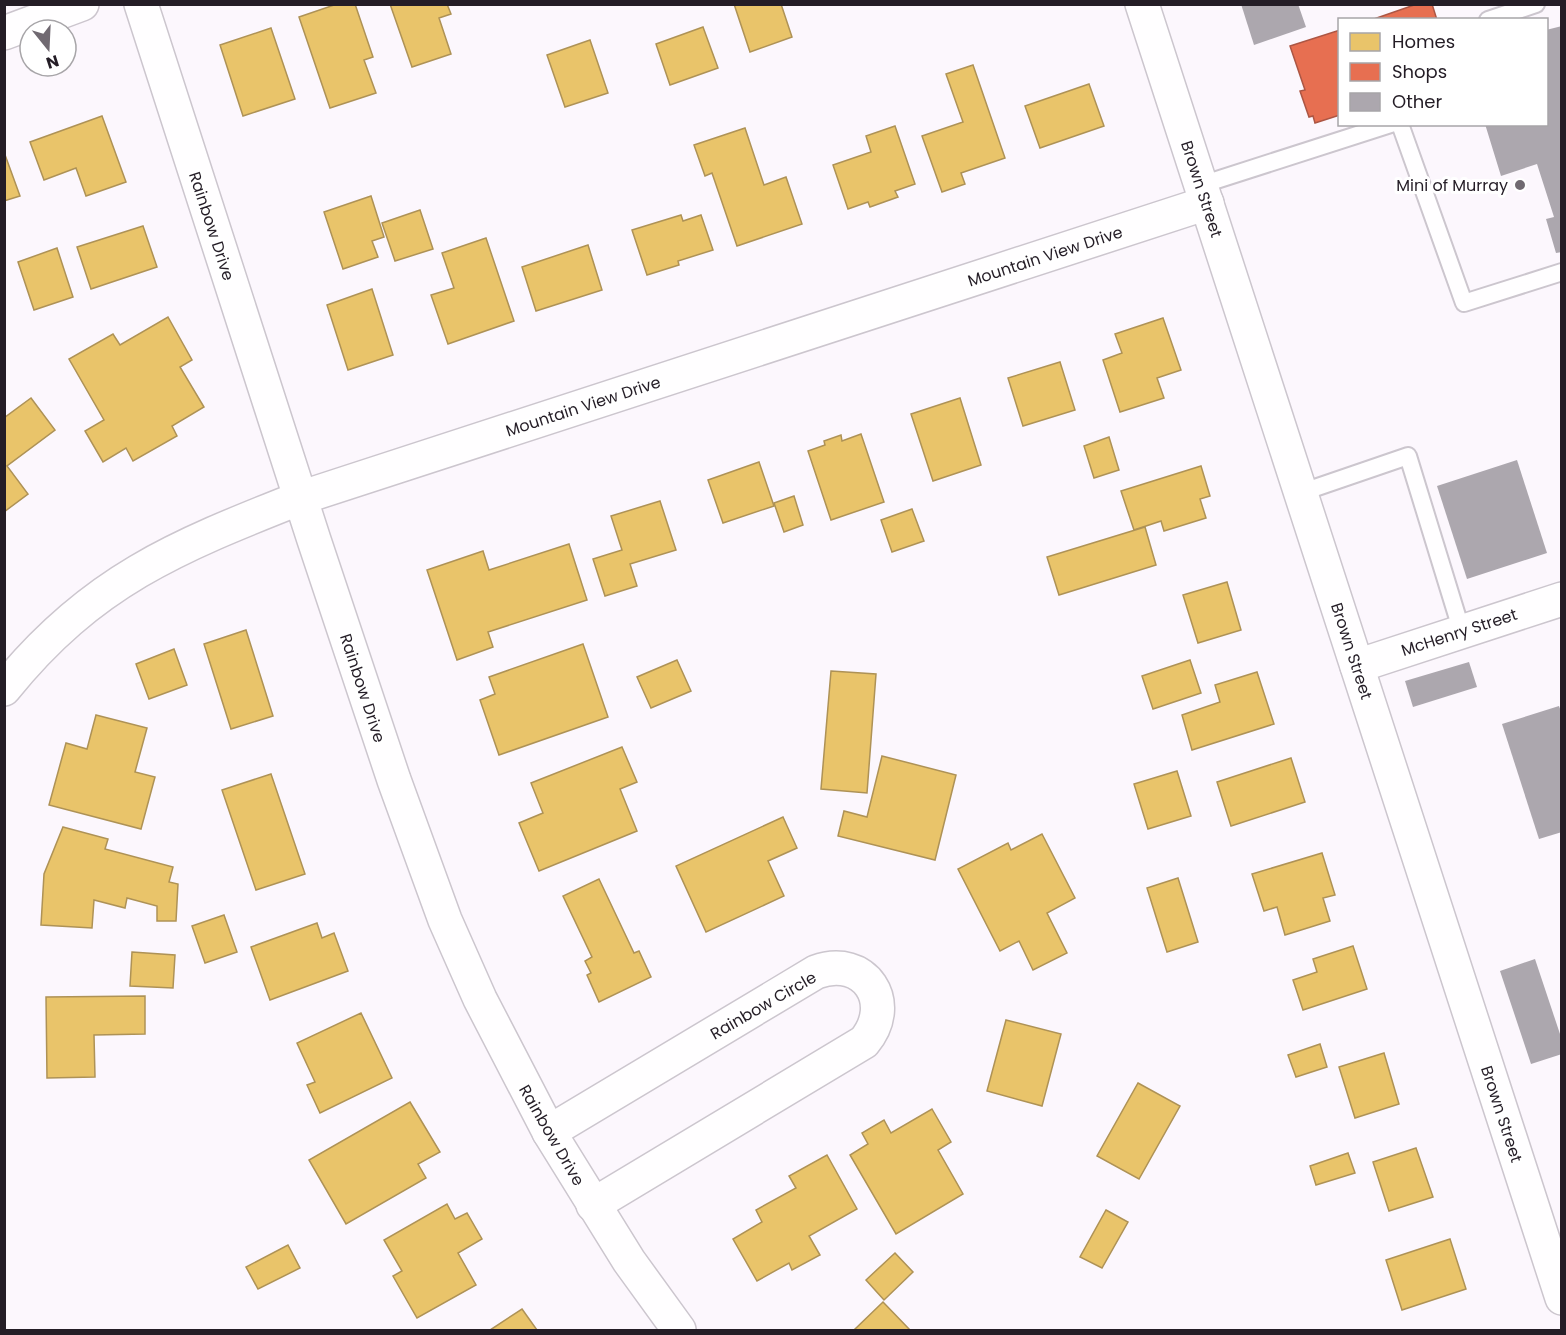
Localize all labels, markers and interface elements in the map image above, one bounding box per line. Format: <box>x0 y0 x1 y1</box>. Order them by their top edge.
north arrow <box>18 18 78 78</box>
legend <box>1338 18 1548 126</box>
text: Homes <box>1392 29 1455 54</box>
text: N <box>43 49 62 75</box>
text: Shops <box>1392 59 1447 84</box>
text: Other <box>1392 89 1442 114</box>
street label: Brown Street <box>1175 138 1228 241</box>
street label: Rainbow Drive <box>183 169 240 284</box>
place label: Mini of Murray <box>1396 174 1508 197</box>
marker: Mini of Murray <box>1513 178 1527 192</box>
street label: Mountain View Drive <box>965 221 1126 292</box>
street label: Mountain View Drive <box>503 371 664 442</box>
street label: Brown Street <box>1325 600 1378 703</box>
street label: McHenry Street <box>1398 603 1520 662</box>
street label: Rainbow Drive <box>334 631 391 746</box>
street label: Rainbow Circle <box>706 966 821 1045</box>
street label: Brown Street <box>1475 1063 1528 1166</box>
street label: Rainbow Drive <box>513 1080 590 1190</box>

